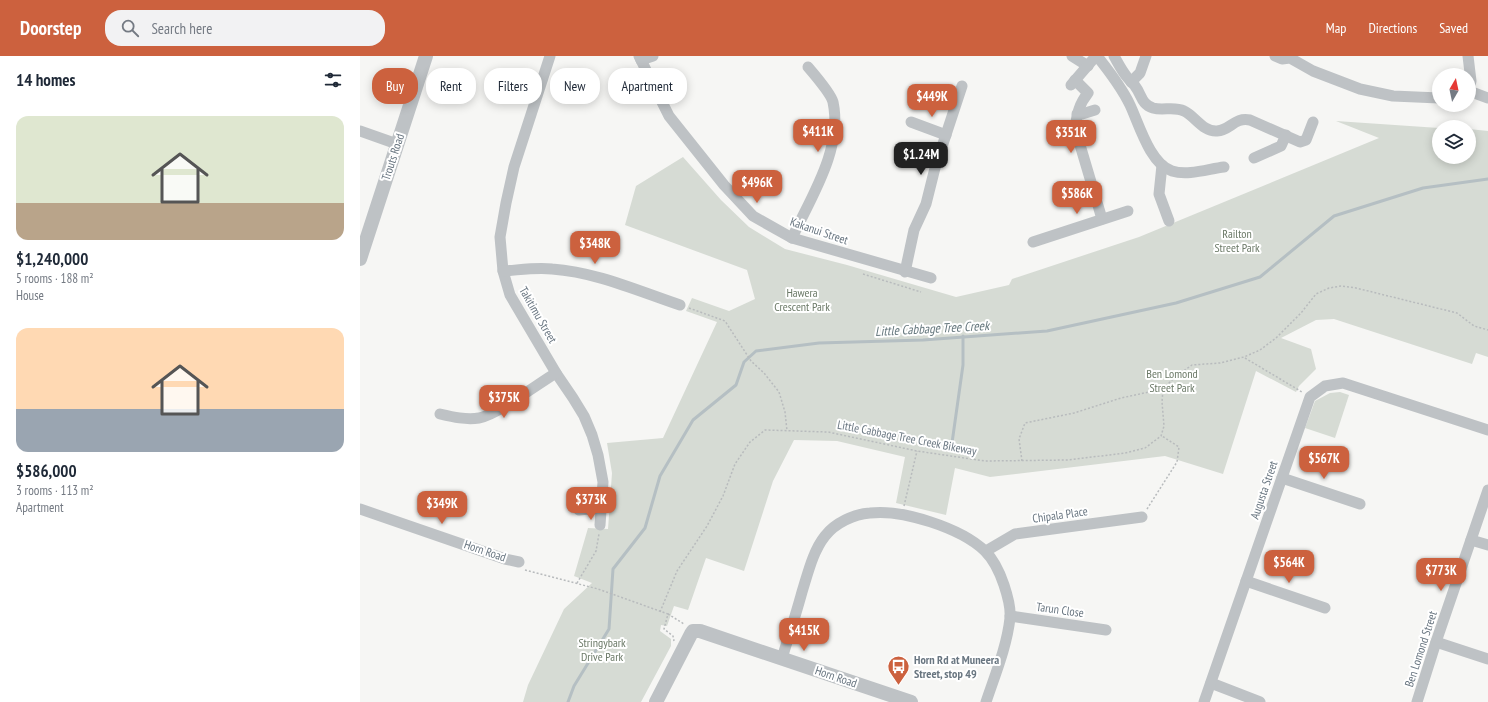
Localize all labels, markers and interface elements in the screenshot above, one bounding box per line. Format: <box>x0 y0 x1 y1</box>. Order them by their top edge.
search box <box>105 10 385 46</box>
text: Doorstep <box>20 16 81 40</box>
icon: search <box>119 17 141 39</box>
text: Search here <box>151 19 212 38</box>
text: Map <box>1326 19 1346 37</box>
text: Directions <box>1368 19 1417 37</box>
text: Saved <box>1439 19 1468 37</box>
chip: Buy <box>372 68 418 104</box>
chip: Rent <box>426 68 476 104</box>
chip: Filters <box>484 68 542 104</box>
chip: New <box>550 68 600 104</box>
chip: Apartment <box>608 68 687 104</box>
north arrow <box>1432 68 1476 112</box>
map controls <box>1432 68 1476 164</box>
text: 14 homes <box>16 69 75 91</box>
icon: filters <box>322 69 344 91</box>
pin: $449K <box>904 84 960 118</box>
text: $449K <box>916 88 948 105</box>
pin: $411K <box>790 119 846 153</box>
pin: $351K <box>1043 120 1099 154</box>
button: layers <box>1432 120 1476 164</box>
text: $411K <box>802 123 834 140</box>
text: $351K <box>1055 124 1087 141</box>
street label: Trouts Road <box>378 132 407 182</box>
icon: home <box>144 142 216 214</box>
pin: $1.24M <box>888 142 954 176</box>
text: $1.24M <box>903 146 939 163</box>
pin: $496K <box>729 170 785 204</box>
text: $496K <box>741 174 773 191</box>
pin: $586K <box>1049 181 1105 215</box>
text: $586K <box>1061 185 1093 202</box>
street label: Kakanui Street <box>788 214 851 248</box>
park label: Railton Street Park <box>1214 226 1260 255</box>
pin: $348K <box>567 231 623 265</box>
text: $348K <box>579 235 611 252</box>
text: $1,240,000 <box>16 248 88 270</box>
text: 5 rooms · 188 m² <box>16 270 94 287</box>
street label: Takitimu Street <box>516 284 561 346</box>
park label: Hawera Crescent Park <box>774 285 830 314</box>
text: House <box>16 287 44 304</box>
water label: Little Cabbage Tree Creek <box>875 317 991 340</box>
icon: home <box>144 354 216 426</box>
park label: Ben Lomond Street Park <box>1146 366 1198 395</box>
pin: $375K <box>476 385 532 419</box>
text: $375K <box>488 389 520 406</box>
street label: Little Cabbage Tree Creek Bikeway <box>836 417 979 458</box>
pin: $567K <box>1296 446 1352 480</box>
text: $567K <box>1308 450 1340 467</box>
street label: Augusta Street <box>1247 458 1281 521</box>
text: $586,000 <box>16 460 77 482</box>
text: 3 rooms · 113 m² <box>16 482 94 499</box>
pin: $373K <box>563 487 619 521</box>
pin: $349K <box>414 491 470 525</box>
text: $373K <box>575 491 607 508</box>
text: $349K <box>426 495 458 512</box>
text: Apartment <box>16 499 64 516</box>
street label: Chipala Place <box>1031 503 1089 526</box>
street label: Horn Road <box>462 536 508 565</box>
pin: $564K <box>1261 550 1317 584</box>
text: $564K <box>1273 554 1305 571</box>
pin: $773K <box>1413 558 1469 592</box>
text: $773K <box>1425 562 1457 579</box>
street label: Tarun Close <box>1035 599 1085 620</box>
street label: Ben Lomond Street <box>1401 608 1440 689</box>
pin: $415K <box>776 618 832 652</box>
text: $415K <box>788 622 820 639</box>
park label: Stringybark Drive Park <box>578 635 626 664</box>
place label: Horn Rd at Muneera Street, stop 49 <box>914 652 999 681</box>
bus stop icon: Horn Rd at Muneera Street, stop 49 <box>885 654 911 687</box>
street label: Horn Road <box>813 662 859 691</box>

